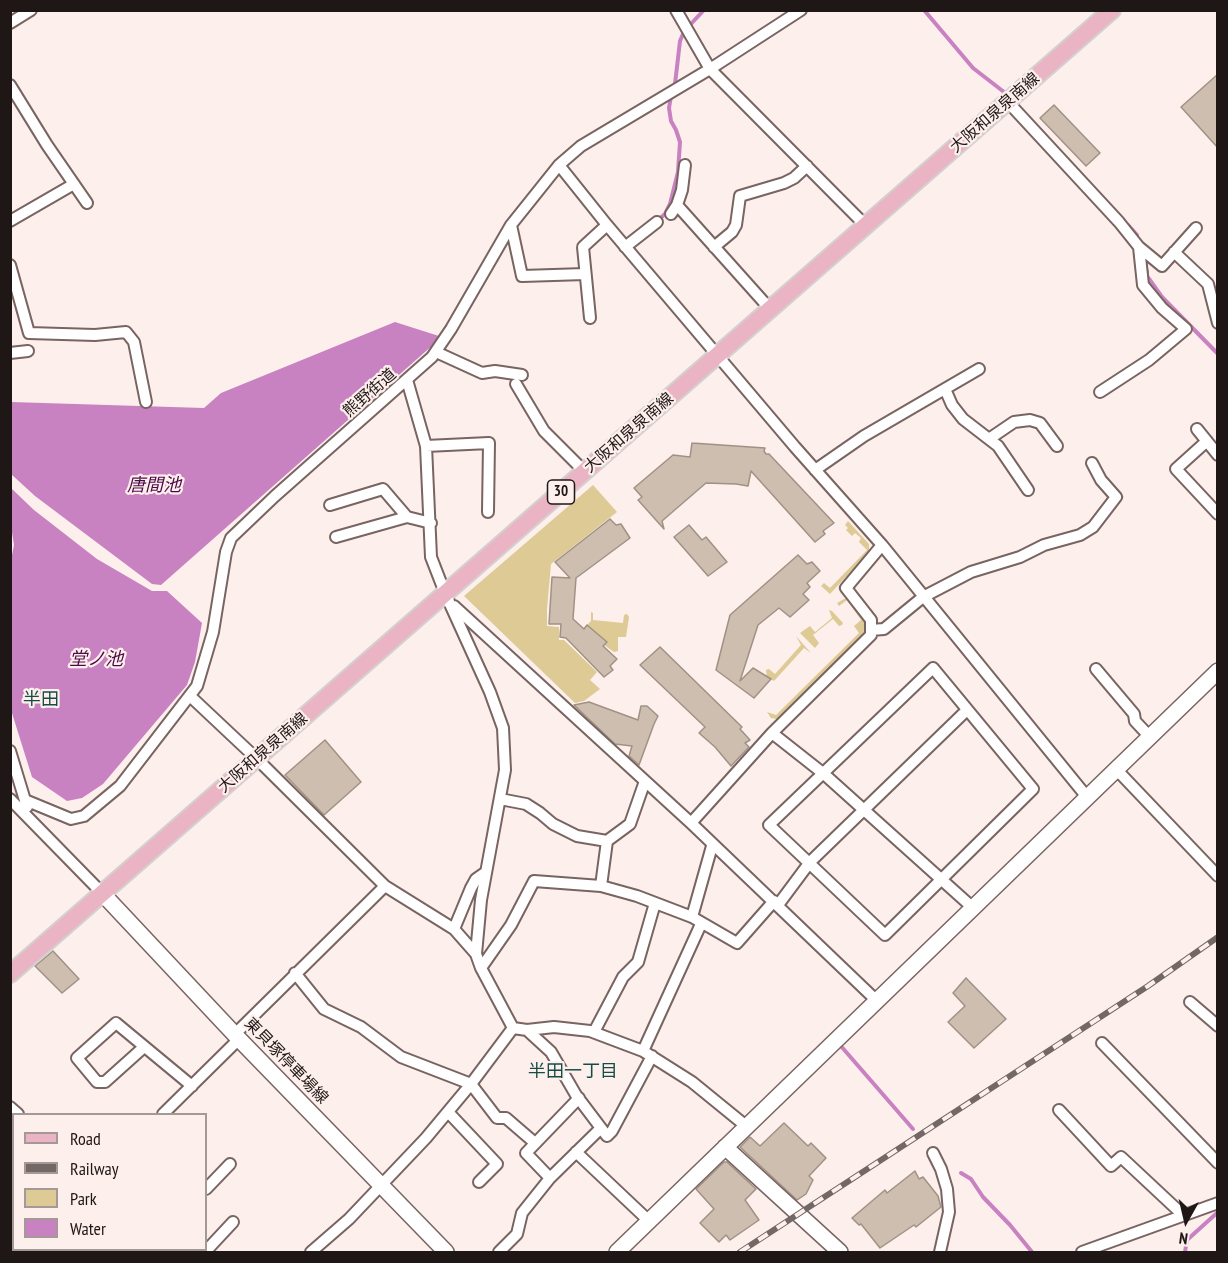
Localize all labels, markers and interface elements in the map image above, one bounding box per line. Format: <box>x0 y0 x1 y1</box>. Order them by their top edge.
street label: 大阪和泉泉南線 <box>946 69 1044 157</box>
street label: 熊野街道 <box>340 365 400 421</box>
street label: 大阪和泉泉南線 <box>580 389 678 477</box>
water label: 唐間池 <box>127 475 181 497</box>
road number: 30 <box>548 480 574 504</box>
water label: 堂ノ池 <box>69 649 123 671</box>
district label: 半田 <box>23 689 59 711</box>
street label: 大阪和泉泉南線 <box>214 709 312 797</box>
street label: 東貝塚停車場線 <box>240 1014 332 1108</box>
district label: 半田一丁目 <box>528 1061 618 1083</box>
legend <box>12 1113 207 1251</box>
text: Road <box>70 1127 101 1150</box>
text: Railway <box>70 1157 119 1180</box>
text: Park <box>70 1187 97 1210</box>
north arrow <box>1156 1191 1216 1251</box>
text: Water <box>70 1217 106 1240</box>
text: N <box>1178 1228 1189 1249</box>

